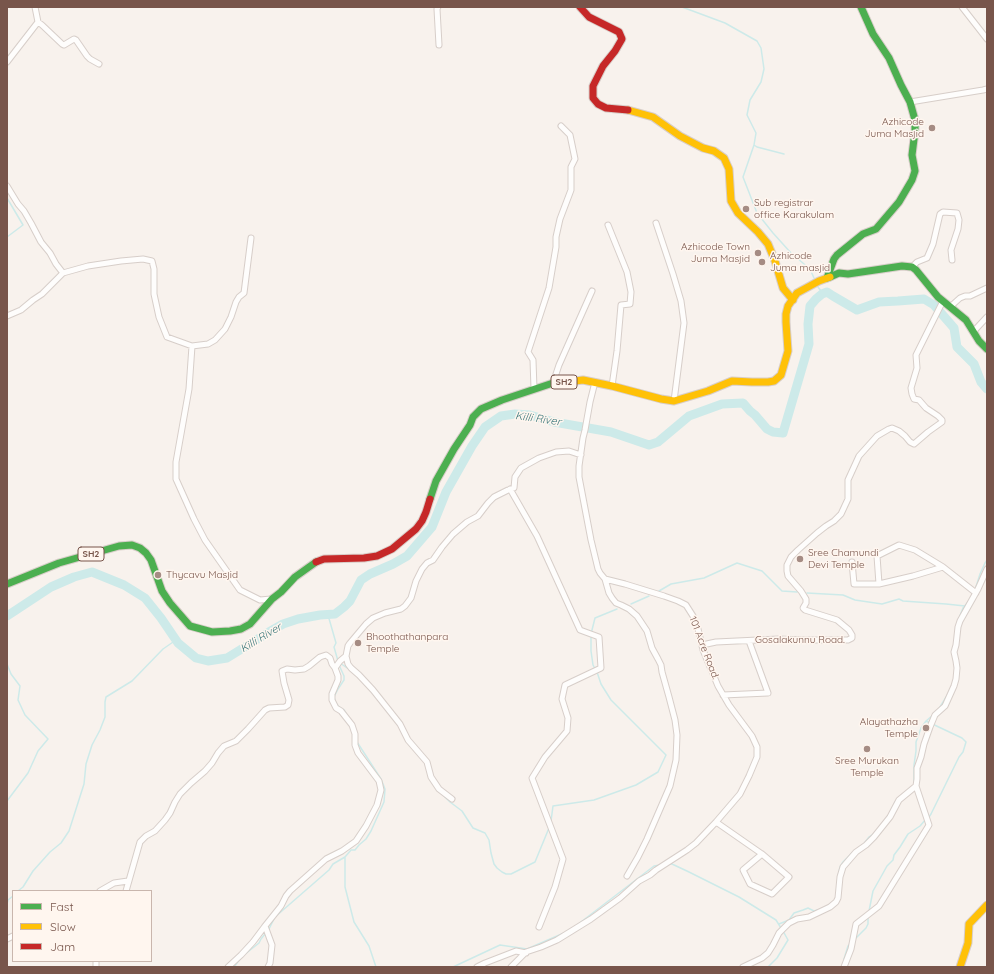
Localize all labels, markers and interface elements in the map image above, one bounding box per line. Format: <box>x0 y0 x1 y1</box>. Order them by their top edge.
place label: Azhicode Juma Masjid <box>865 116 924 140</box>
marker: Azhicode Juma Masjid <box>927 123 937 133</box>
place label: Sub registrar office Karakulam <box>754 197 834 220</box>
marker: Sub registrar office Karakulam <box>741 204 751 214</box>
place label: Azhicode Town Juma Masjid <box>681 241 750 264</box>
marker: Azhicode Town Juma Masjid <box>753 248 763 258</box>
place label: Azhicode Juma masjid <box>770 250 830 274</box>
marker: Azhicode Juma masjid <box>757 257 767 267</box>
road number: SH2 <box>551 375 577 389</box>
water label: Killi River <box>514 409 562 429</box>
road number: SH2 <box>78 547 104 561</box>
place label: Sree Chamundi Devi Temple <box>808 547 878 570</box>
marker: Sree Chamundi Devi Temple <box>795 554 805 564</box>
place label: Thycavu Masjid <box>166 569 238 581</box>
marker: Thycavu Masjid <box>153 570 163 580</box>
street label: 101 Acre Road. <box>687 615 721 681</box>
water label: Killi River <box>238 620 284 656</box>
place label: Bhoothathanpara Temple <box>366 631 448 654</box>
street label: Gosalakunnu Road. <box>755 634 845 646</box>
marker: Bhoothathanpara Temple <box>353 638 363 648</box>
place label: Alayathazha Temple <box>860 716 918 740</box>
marker: Alayathazha Temple <box>921 723 931 733</box>
marker: Sree Murukan Temple <box>862 744 872 754</box>
place label: Sree Murukan Temple <box>835 755 899 778</box>
legend <box>12 890 152 962</box>
text: Fast <box>50 899 74 914</box>
text: Slow <box>50 919 76 934</box>
text: Jam <box>50 939 75 954</box>

